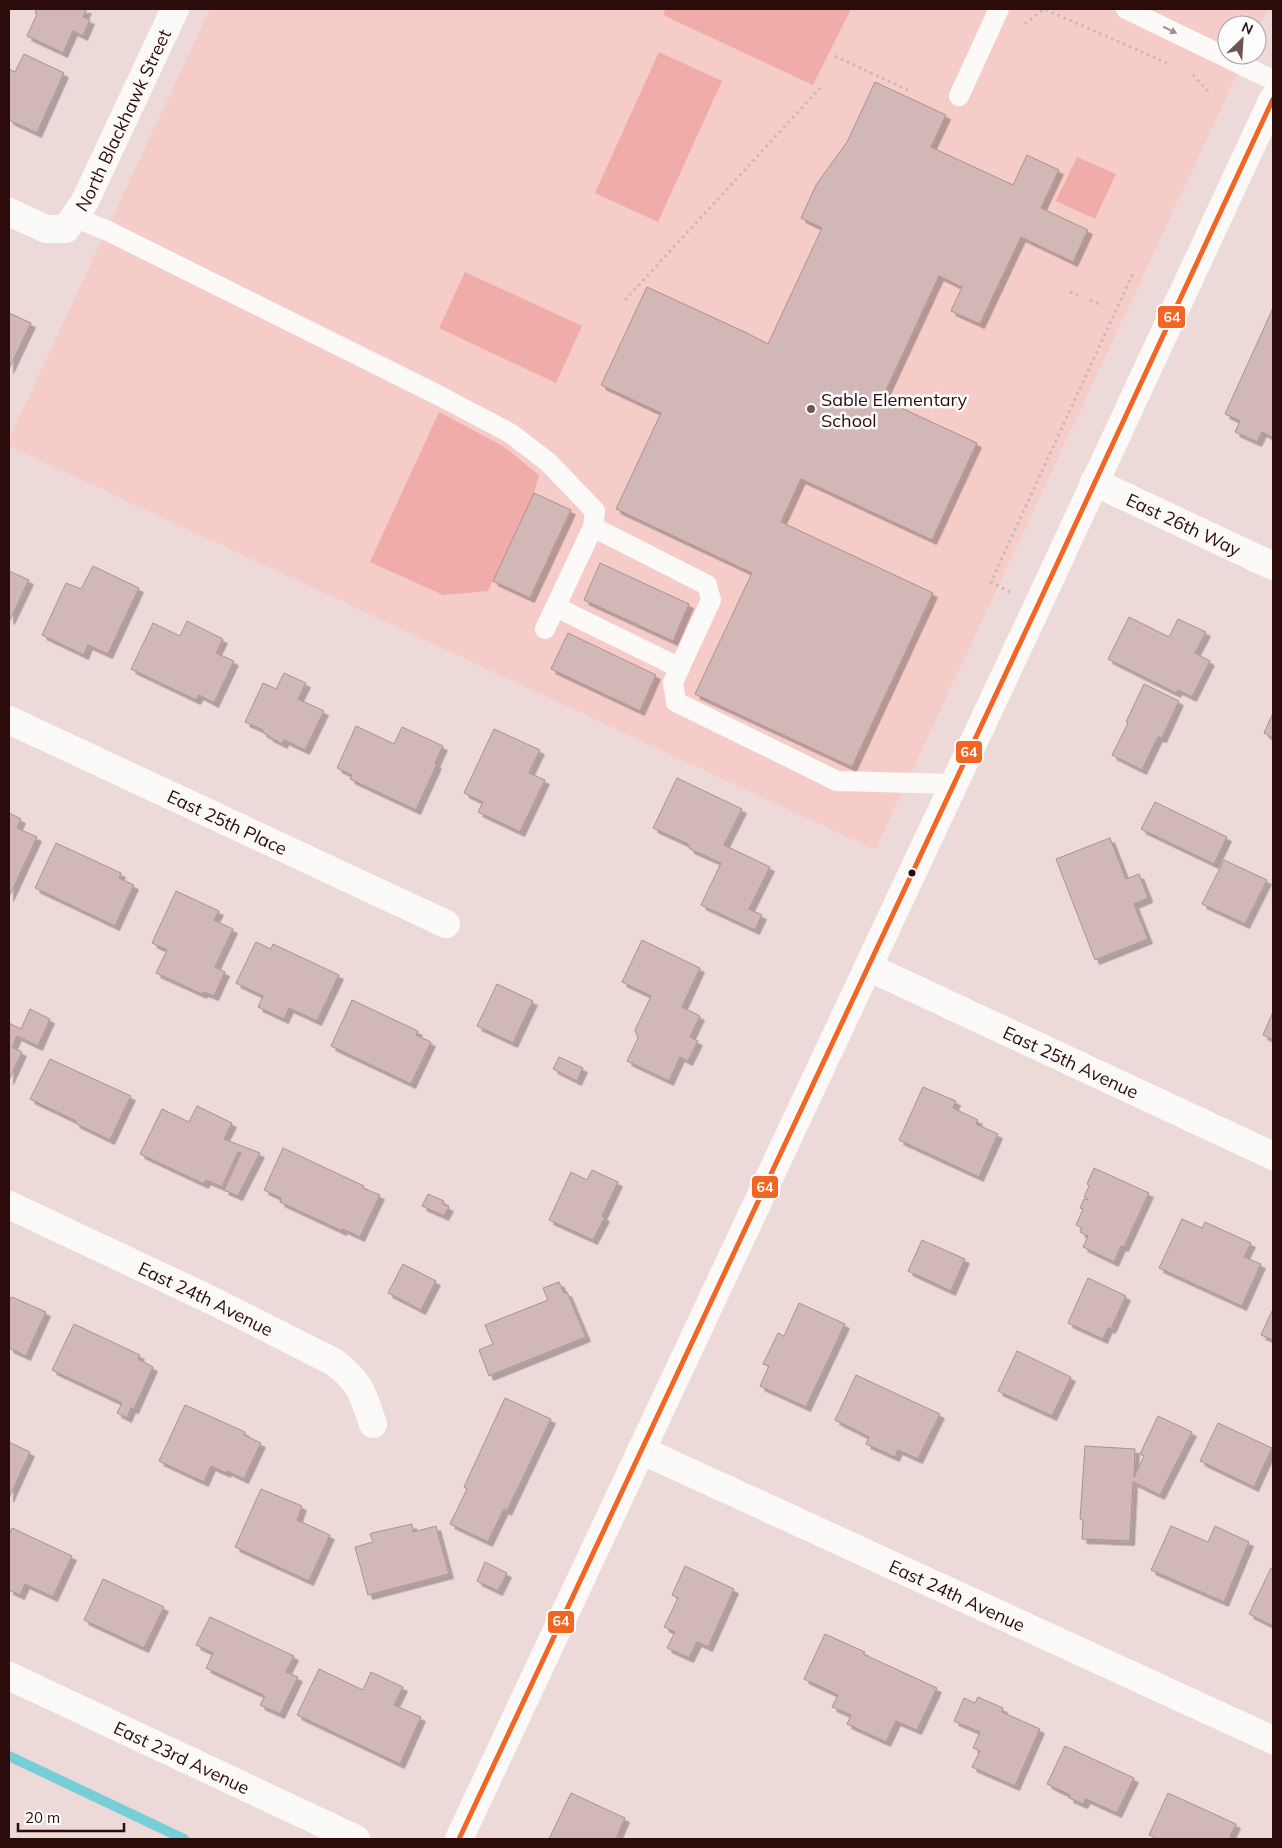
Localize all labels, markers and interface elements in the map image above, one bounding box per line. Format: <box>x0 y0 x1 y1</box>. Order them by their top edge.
north arrow <box>1217 15 1267 65</box>
text: N <box>1239 18 1256 39</box>
street label: North Blackhawk Street <box>70 25 176 216</box>
one-way arrow <box>1162 26 1177 34</box>
line badge: 64 <box>1157 305 1186 329</box>
text: 64 <box>1164 308 1181 326</box>
place label: Sable Elementary School <box>821 388 968 432</box>
marker: Sable Elementary School <box>805 403 817 415</box>
street label: East 26th Way <box>1123 487 1245 561</box>
line badge: 64 <box>955 740 983 764</box>
text: 64 <box>961 743 978 761</box>
street label: East 25th Place <box>164 784 291 860</box>
unlabelled marker <box>907 868 917 878</box>
street label: East 25th Avenue <box>999 1020 1142 1103</box>
line badge: 64 <box>751 1175 779 1199</box>
text: 64 <box>757 1178 774 1196</box>
street label: East 24th Avenue <box>135 1256 277 1341</box>
street label: East 24th Avenue <box>886 1554 1029 1636</box>
line badge: 64 <box>547 1610 575 1634</box>
text: 64 <box>553 1612 570 1630</box>
street label: East 23rd Avenue <box>110 1715 253 1799</box>
scale bar <box>18 1800 124 1832</box>
text: 20 m <box>25 1808 60 1827</box>

